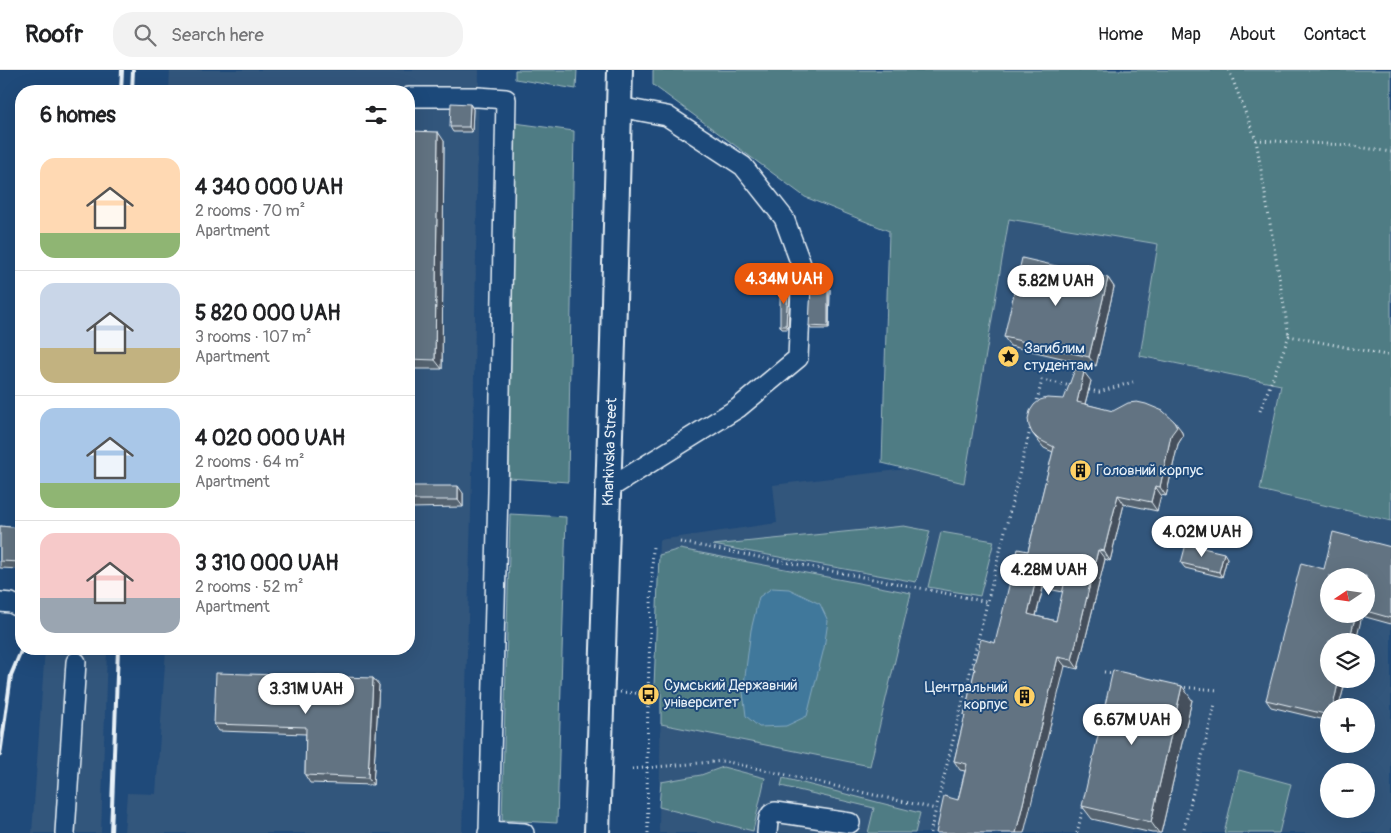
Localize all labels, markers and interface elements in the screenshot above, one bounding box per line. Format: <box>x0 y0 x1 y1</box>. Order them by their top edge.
search box <box>113 12 463 57</box>
text: Roofr <box>25 20 83 49</box>
icon: search <box>131 21 159 49</box>
text: Search here <box>171 23 264 47</box>
text: Home <box>1098 23 1143 46</box>
text: Map <box>1171 23 1201 46</box>
text: About <box>1229 23 1275 46</box>
text: Contact <box>1303 23 1366 46</box>
icon: filters <box>362 101 390 129</box>
text: 6 homes <box>40 102 116 129</box>
text: 4 340 000 UAH <box>195 174 343 201</box>
icon: home <box>80 178 140 238</box>
text: 2 rooms · 70 m² <box>195 201 305 221</box>
text: Apartment <box>195 221 270 241</box>
pin: 4.34M UAH <box>727 262 841 305</box>
pin: 5.82M UAH <box>999 264 1113 307</box>
text: 4.34M UAH <box>745 269 823 289</box>
text: 5.82M UAH <box>1018 271 1094 291</box>
text: 5 820 000 UAH <box>195 300 341 327</box>
icon: home <box>80 303 140 363</box>
text: 3 rooms · 107 m² <box>195 327 312 347</box>
place label: Загиблим студентам <box>1024 339 1094 375</box>
place icon: Загиблим студентам <box>996 345 1020 369</box>
text: Apartment <box>195 347 270 367</box>
street label: Kharkivska Street <box>599 397 621 507</box>
text: 4 020 000 UAH <box>195 425 345 452</box>
icon: home <box>80 428 140 488</box>
text: 2 rooms · 64 m² <box>195 452 305 472</box>
building icon: Головний корпус <box>1068 458 1092 482</box>
place label: Головний корпус <box>1096 461 1204 480</box>
text: Apartment <box>195 472 270 492</box>
pin: 4.02M UAH <box>1145 516 1259 558</box>
text: 4.02M UAH <box>1163 522 1241 542</box>
text: 3 310 000 UAH <box>195 550 339 577</box>
icon: home <box>80 553 140 613</box>
pin: 4.28M UAH <box>992 554 1106 596</box>
text: 4.28M UAH <box>1011 560 1087 580</box>
north arrow <box>1320 568 1375 622</box>
map controls <box>1320 568 1375 818</box>
text: 2 rooms · 52 m² <box>195 577 304 597</box>
text: Apartment <box>195 597 270 617</box>
button: layers <box>1320 633 1375 688</box>
pin: 3.31M UAH <box>249 672 363 715</box>
place label: Сумський Державний університет <box>663 676 798 712</box>
place label: Центральний корпус <box>925 678 1008 714</box>
text: 3.31M UAH <box>269 679 343 699</box>
bus stop icon: Сумський Державний університет <box>636 682 660 706</box>
building icon: Центральний корпус <box>1012 684 1036 708</box>
button: + <box>1320 698 1375 753</box>
pin: 6.67M UAH <box>1075 704 1189 746</box>
text: 6.67M UAH <box>1094 710 1170 730</box>
button: − <box>1320 763 1375 818</box>

